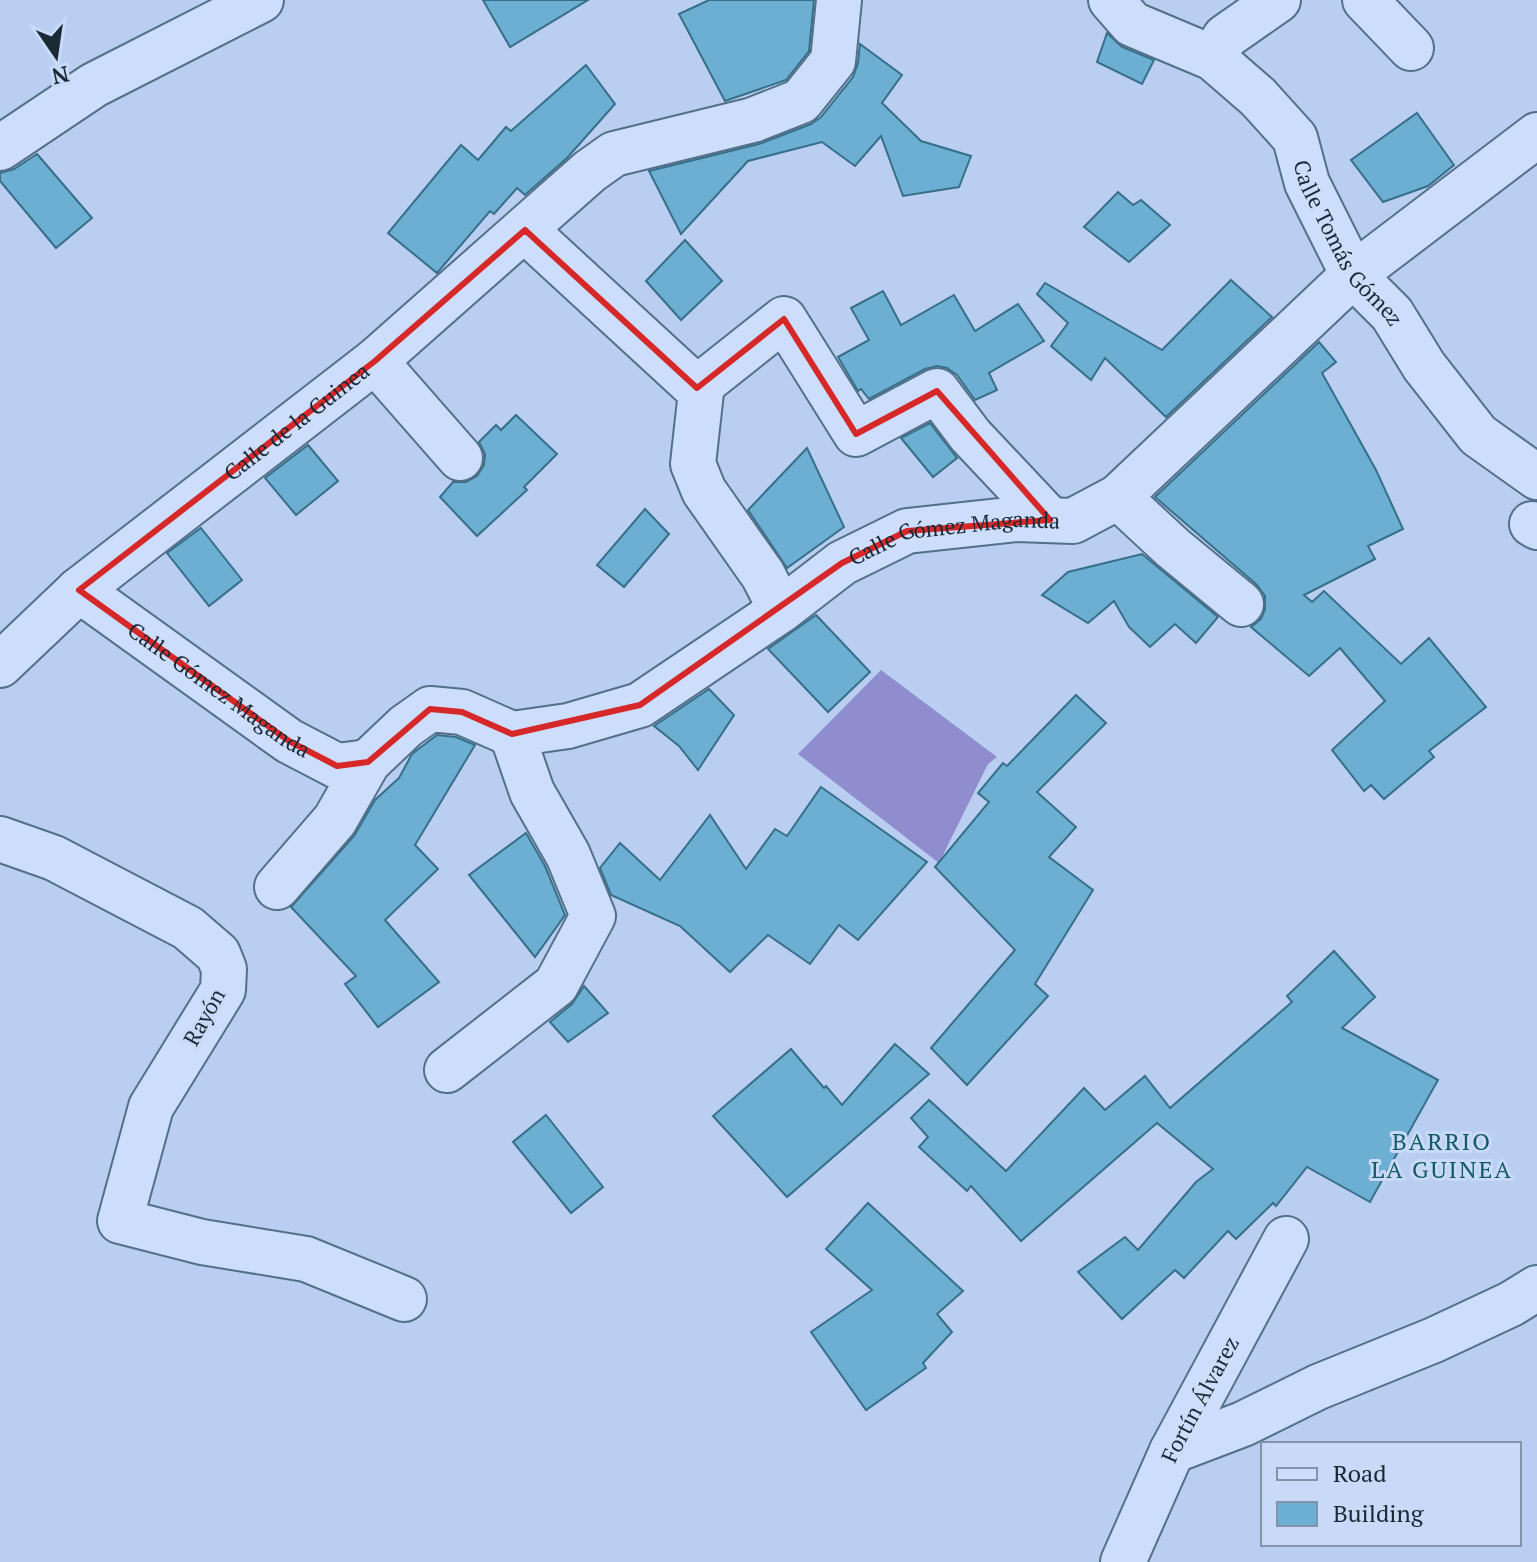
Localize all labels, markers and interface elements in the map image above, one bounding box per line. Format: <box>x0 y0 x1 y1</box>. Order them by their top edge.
north arrow <box>16 16 96 96</box>
text: N <box>49 60 72 92</box>
street label: Calle Tomás Gómez <box>1287 157 1411 331</box>
street label: Calle de la Guinea <box>218 356 375 487</box>
street label: Calle Gómez Maganda <box>843 504 1061 572</box>
street label: Calle Gómez Maganda <box>122 615 316 764</box>
street label: Rayón <box>176 983 231 1050</box>
district label: BARRIO LA GUINEA <box>1371 1125 1513 1185</box>
street label: Fortín Álvarez <box>1154 1331 1245 1467</box>
legend <box>1261 1442 1521 1546</box>
text: Road <box>1333 1457 1387 1489</box>
text: Building <box>1333 1497 1424 1529</box>

